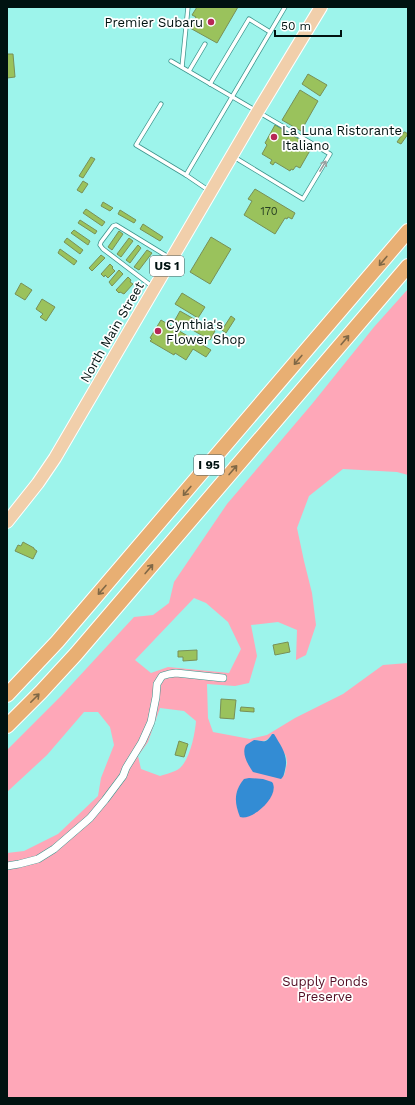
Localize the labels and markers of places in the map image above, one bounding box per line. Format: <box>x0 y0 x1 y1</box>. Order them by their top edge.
place label: Premier Subaru <box>105 15 203 30</box>
marker: Premier Subaru <box>206 17 216 27</box>
place label: La Luna Ristorante Italiano <box>282 123 402 153</box>
marker: La Luna Ristorante Italiano <box>269 132 279 142</box>
place label: Cynthia's Flower Shop <box>166 317 245 347</box>
marker: Cynthia's Flower Shop <box>153 326 163 336</box>

